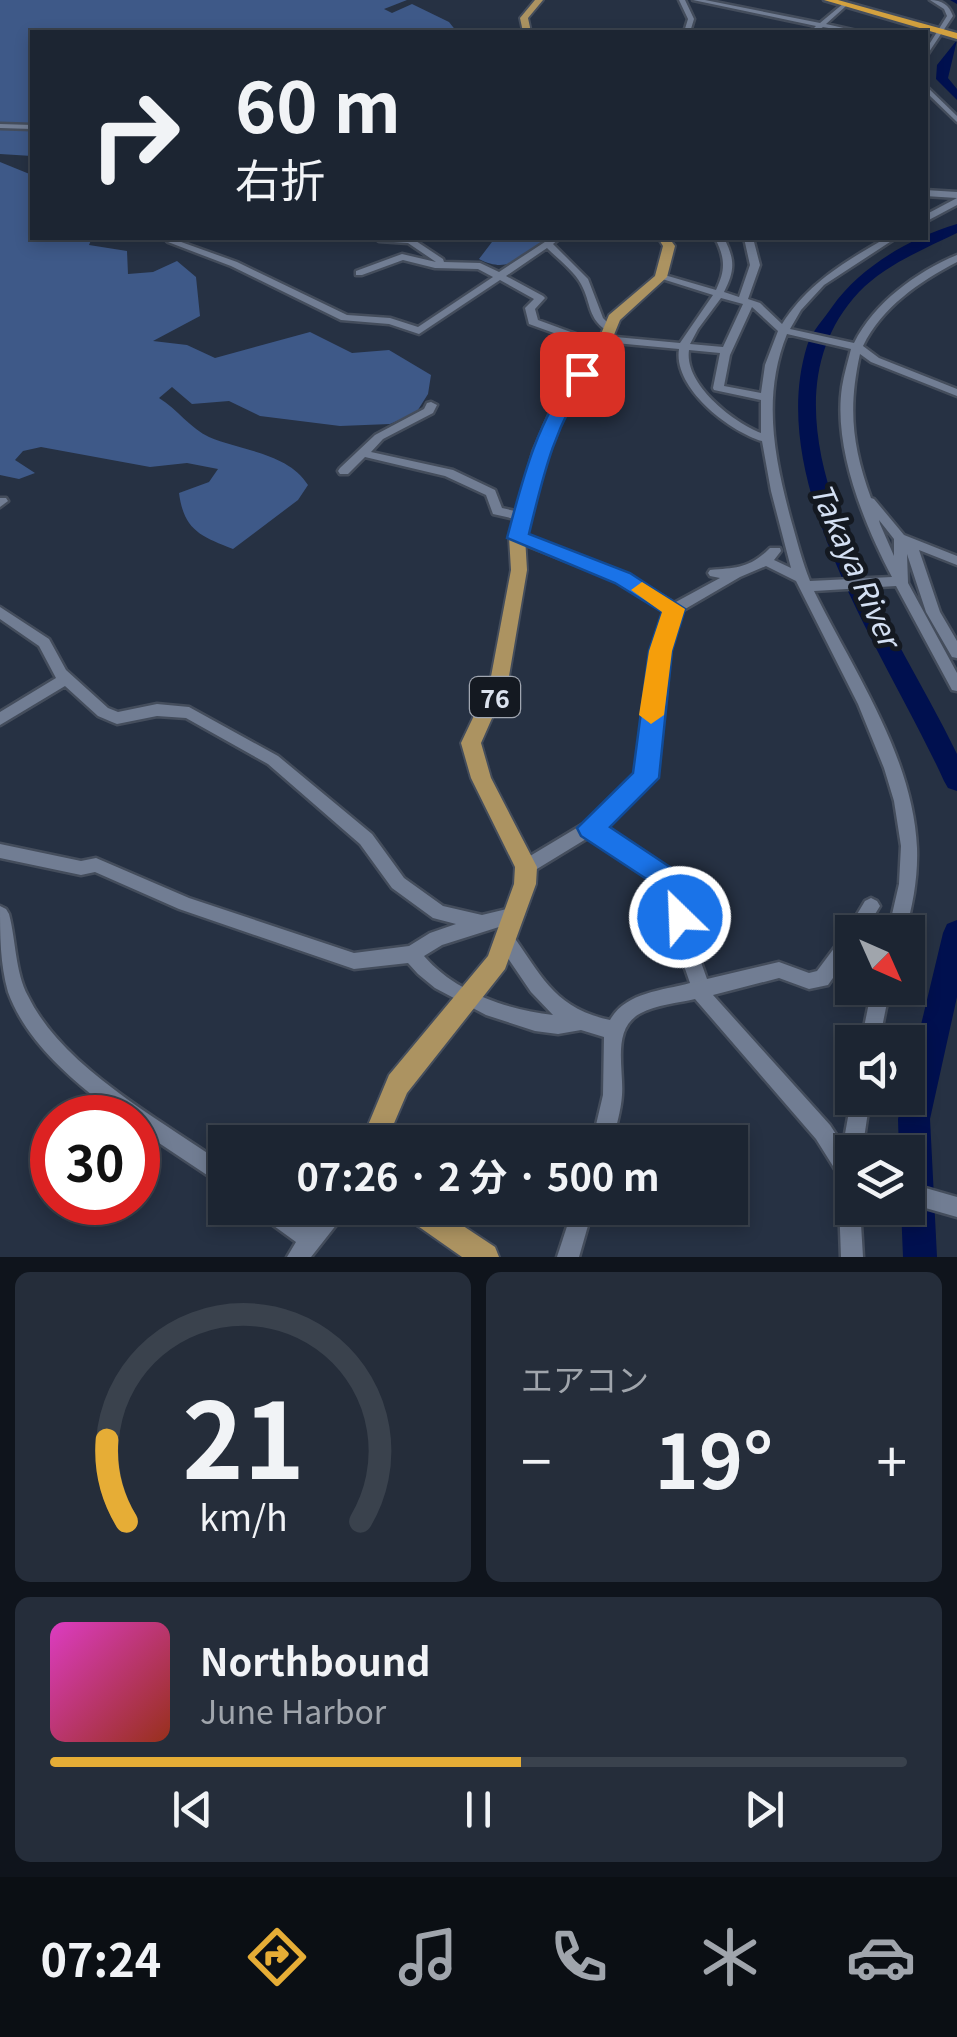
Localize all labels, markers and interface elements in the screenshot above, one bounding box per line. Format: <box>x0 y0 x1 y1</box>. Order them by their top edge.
text: 60 m <box>235 52 401 153</box>
icon: right <box>70 70 200 200</box>
text: 右折 <box>235 145 325 210</box>
pin <box>540 332 625 417</box>
icon: arrive <box>555 347 610 402</box>
water label: Takaya River <box>801 475 914 657</box>
road number: 76 <box>470 677 520 717</box>
position arrow <box>628 865 732 969</box>
north arrow <box>835 915 925 1005</box>
map controls <box>835 915 925 1225</box>
button: sound <box>835 1025 925 1115</box>
speed limit sign: 30 <box>30 1095 160 1225</box>
button: layers <box>835 1135 925 1225</box>
text: 07:26 · 2 分 · 500 m <box>296 1147 660 1202</box>
text: エアコン <box>521 1355 649 1401</box>
text: 21 <box>182 1358 304 1509</box>
text: 19° <box>655 1402 773 1511</box>
text: − <box>521 1418 552 1498</box>
text: + <box>876 1418 907 1498</box>
text: km/h <box>199 1490 287 1541</box>
text: Northbound <box>200 1632 430 1687</box>
text: June Harbor <box>200 1687 386 1733</box>
icon: previous <box>165 1782 220 1837</box>
icon: pause <box>451 1782 506 1837</box>
icon: next <box>737 1782 792 1837</box>
icon: directions <box>242 1922 312 1992</box>
icon: music <box>393 1922 463 1992</box>
icon: phone <box>544 1922 614 1992</box>
icon: climate <box>695 1922 765 1992</box>
icon: car <box>846 1922 916 1992</box>
text: 07:24 <box>41 1925 161 1990</box>

